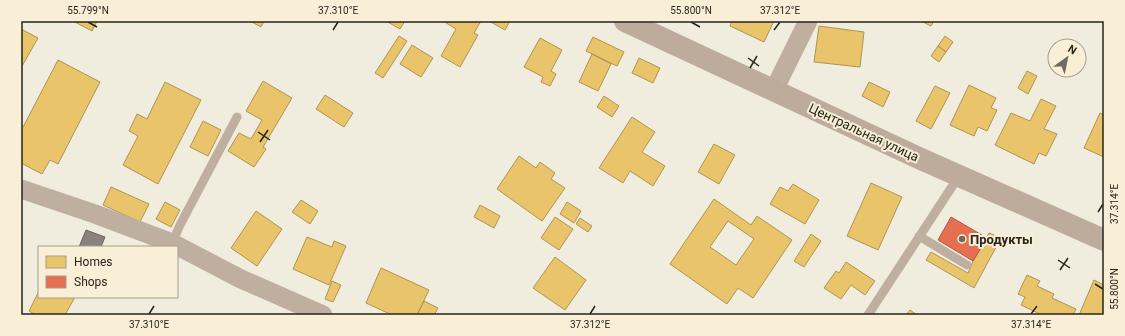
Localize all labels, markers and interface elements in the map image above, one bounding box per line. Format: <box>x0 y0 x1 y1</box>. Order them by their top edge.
text: 55.799°N <box>67 5 109 16</box>
text: 37.310°E <box>318 5 358 16</box>
text: 55.800°N <box>670 5 712 16</box>
text: 37.312°E <box>760 5 800 16</box>
north arrow <box>1047 38 1087 78</box>
text: N <box>1065 42 1079 58</box>
street label: Центральная улица <box>806 100 921 165</box>
text: 37.314°E <box>1109 184 1120 224</box>
place label: Продукты <box>970 232 1033 247</box>
marker: Продукты <box>957 234 967 244</box>
legend <box>38 246 178 298</box>
text: Homes <box>74 255 112 269</box>
text: 55.800°N <box>1109 268 1120 310</box>
text: Shops <box>74 275 108 289</box>
text: 37.310°E <box>129 319 169 330</box>
text: 37.312°E <box>570 319 610 330</box>
text: 37.314°E <box>1011 319 1051 330</box>

